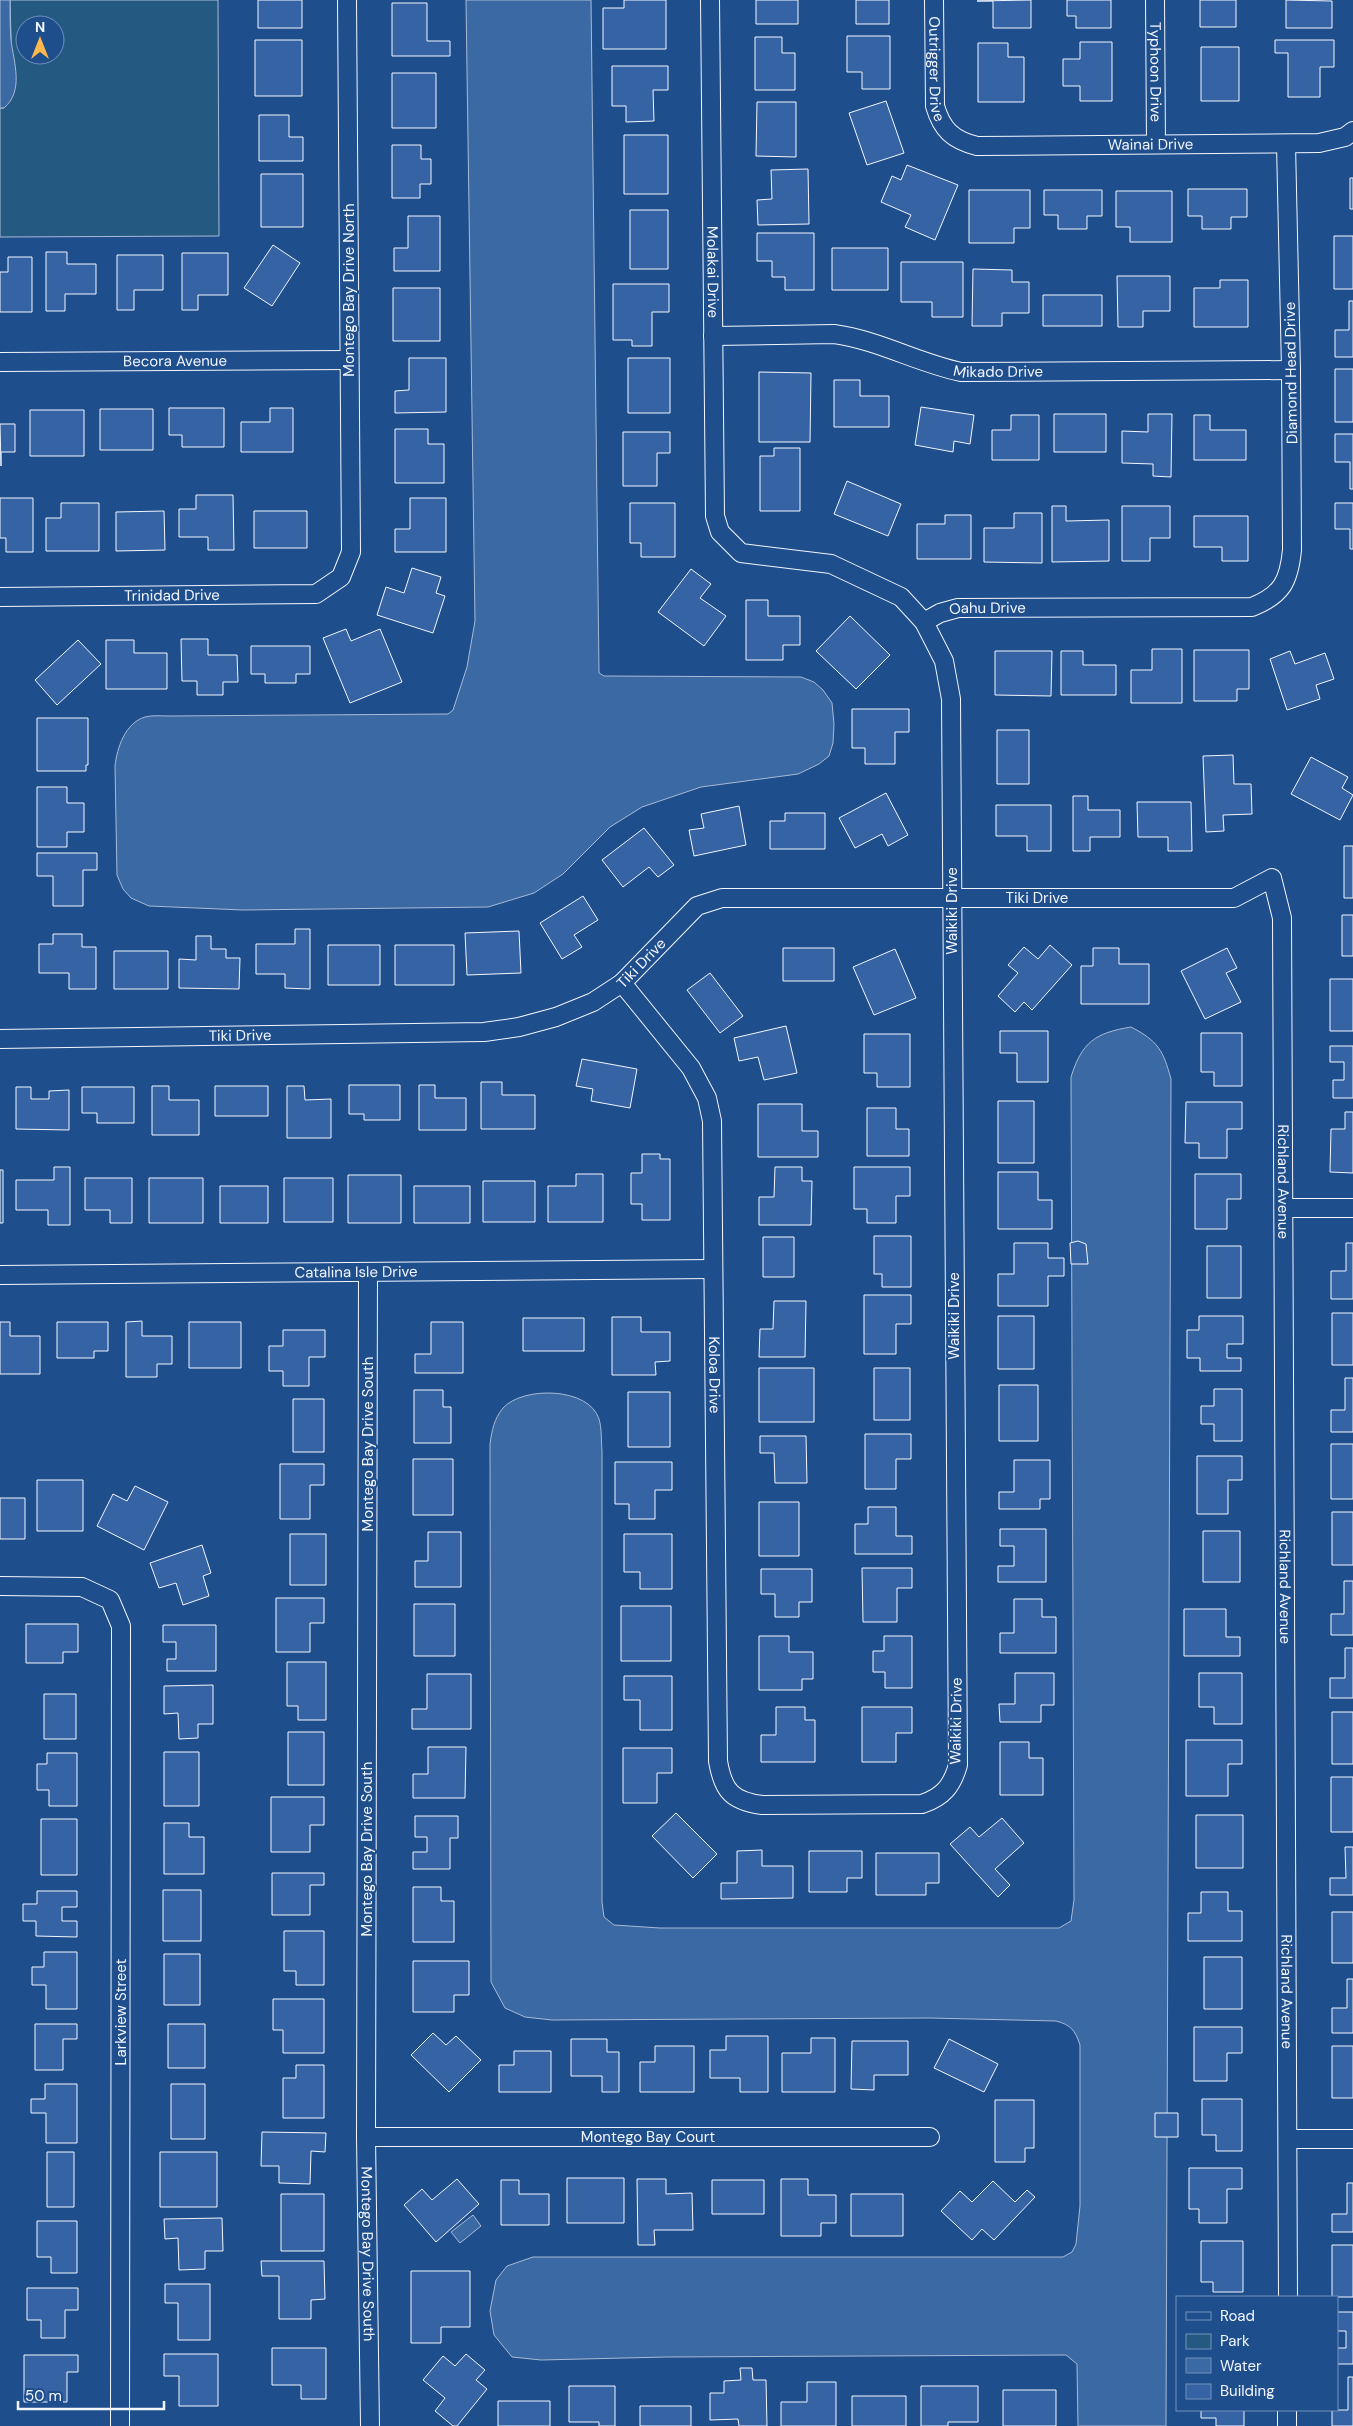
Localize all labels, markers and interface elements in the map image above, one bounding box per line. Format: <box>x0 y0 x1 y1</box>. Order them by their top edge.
north arrow <box>15 15 65 65</box>
street label: Outrigger Drive <box>924 16 950 125</box>
text: N <box>35 18 45 36</box>
street label: Typhoon Drive <box>1145 22 1166 122</box>
street label: Wainai Drive <box>1108 134 1193 155</box>
street label: Montego Bay Drive North <box>339 203 359 377</box>
street label: Molakai Drive <box>702 226 723 318</box>
street label: Diamond Head Drive <box>1280 302 1302 444</box>
street label: Becora Avenue <box>123 351 227 371</box>
street label: Mikado Drive <box>951 361 1043 383</box>
street label: Trinidad Drive <box>124 585 220 606</box>
street label: Oahu Drive <box>947 598 1026 620</box>
street label: Waikiki Drive <box>942 867 962 955</box>
street label: Tiki Drive <box>1006 888 1068 908</box>
street label: Tiki Drive <box>612 934 670 993</box>
street label: Tiki Drive <box>208 1025 271 1046</box>
street label: Richland Avenue <box>1273 1125 1293 1239</box>
street label: Catalina Isle Drive <box>294 1261 418 1283</box>
street label: Waikiki Drive <box>944 1272 964 1360</box>
street label: Koloa Drive <box>704 1336 725 1414</box>
street label: Montego Bay Drive South <box>358 1357 378 1531</box>
street label: Richland Avenue <box>1275 1530 1295 1644</box>
street label: Waikiki Drive <box>945 1677 967 1765</box>
street label: Montego Bay Drive South <box>357 1762 377 1936</box>
street label: Richland Avenue <box>1276 1935 1297 2049</box>
street label: Larkview Street <box>111 1958 131 2065</box>
street label: Montego Bay Court <box>581 2127 715 2147</box>
street label: Montego Bay Drive South <box>356 2166 379 2342</box>
legend <box>1176 2296 1338 2411</box>
text: Road <box>1220 2306 1255 2326</box>
text: Park <box>1220 2331 1250 2351</box>
text: Water <box>1220 2356 1262 2376</box>
scale bar <box>18 2378 164 2410</box>
text: Building <box>1220 2381 1275 2401</box>
text: 50 m <box>25 2386 62 2406</box>

